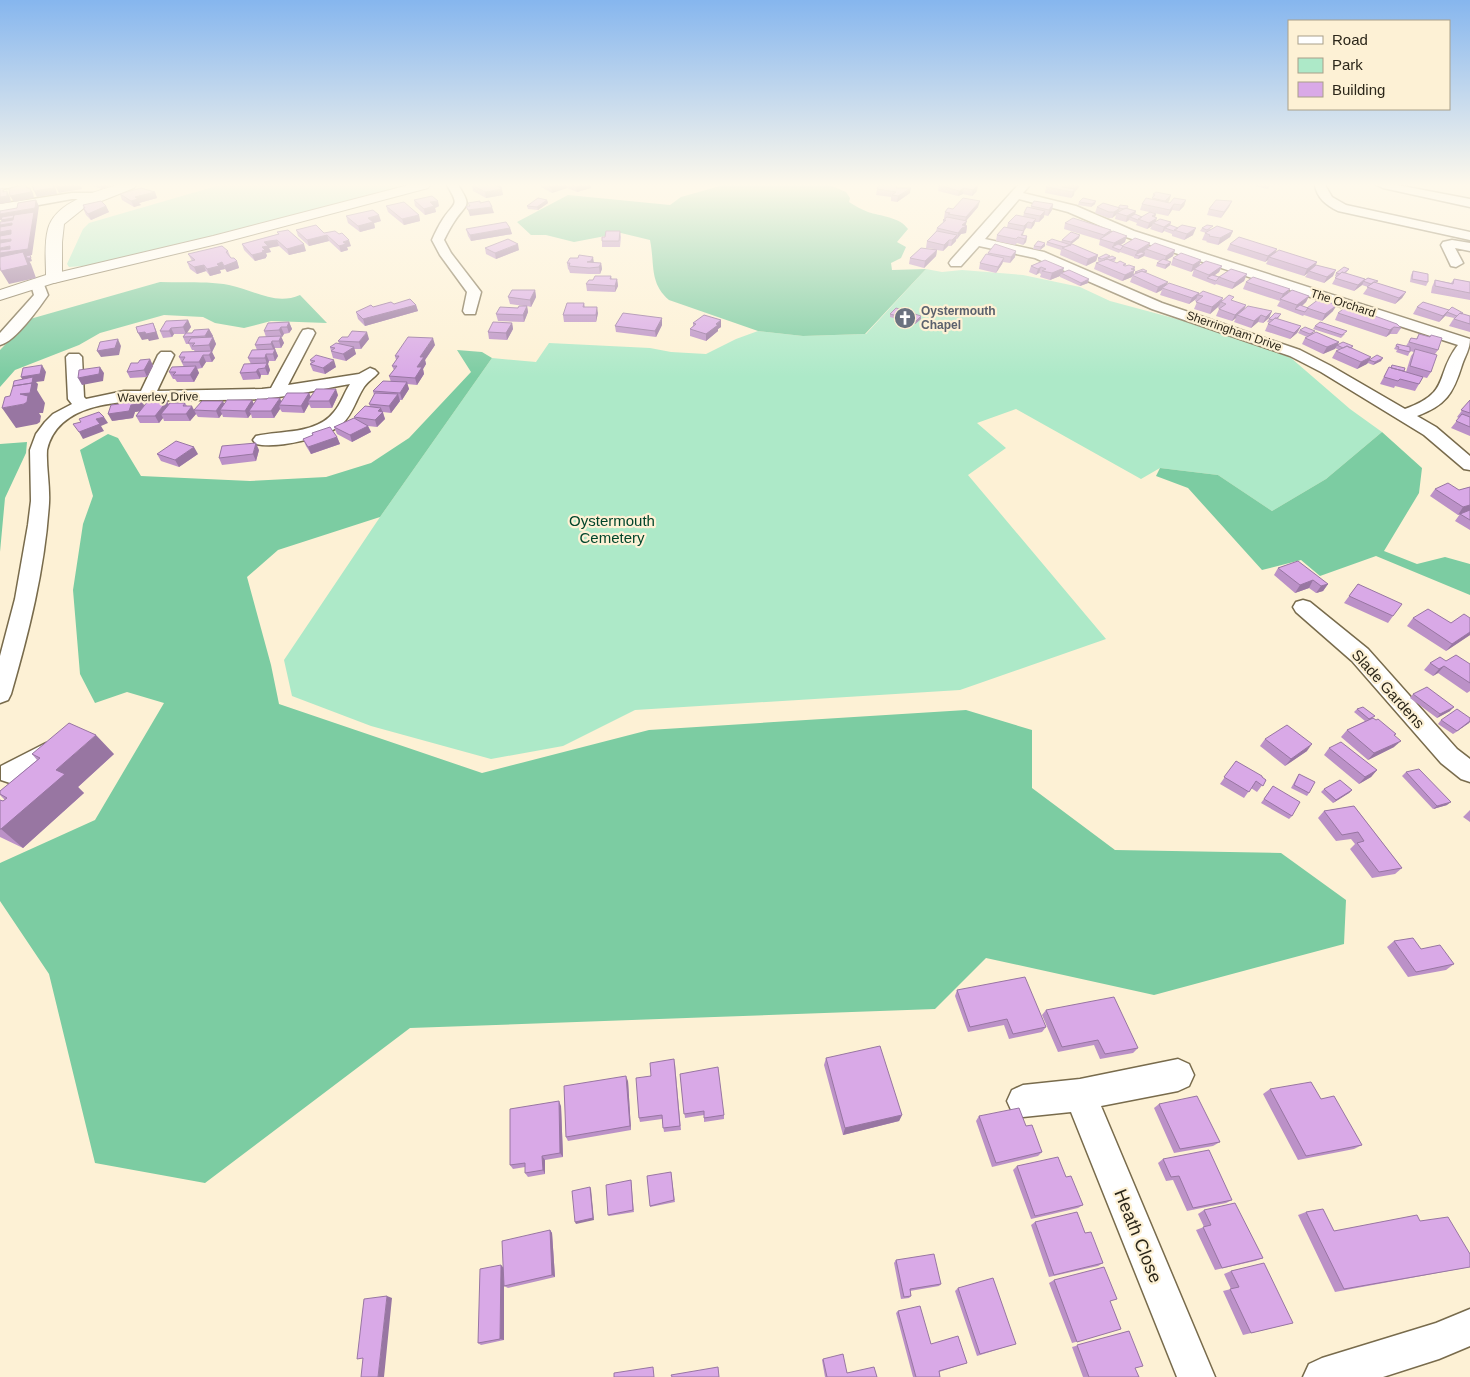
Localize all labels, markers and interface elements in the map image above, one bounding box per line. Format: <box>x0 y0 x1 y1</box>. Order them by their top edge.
legend <box>1288 20 1450 110</box>
text: Road <box>1332 31 1368 48</box>
text: Park <box>1332 56 1363 73</box>
text: Building <box>1332 81 1385 98</box>
street label: The Orchard <box>1309 286 1377 320</box>
place label: Oystermouth Chapel <box>921 304 996 332</box>
church icon: Oystermouth Chapel <box>893 306 917 330</box>
street label: Sherringham Drive <box>1184 308 1284 354</box>
street label: Waverley Drive <box>117 389 199 405</box>
park label: Oystermouth Cemetery <box>569 512 655 546</box>
street label: Slade Gardens <box>1349 646 1428 732</box>
street label: Heath Close <box>1110 1186 1166 1286</box>

